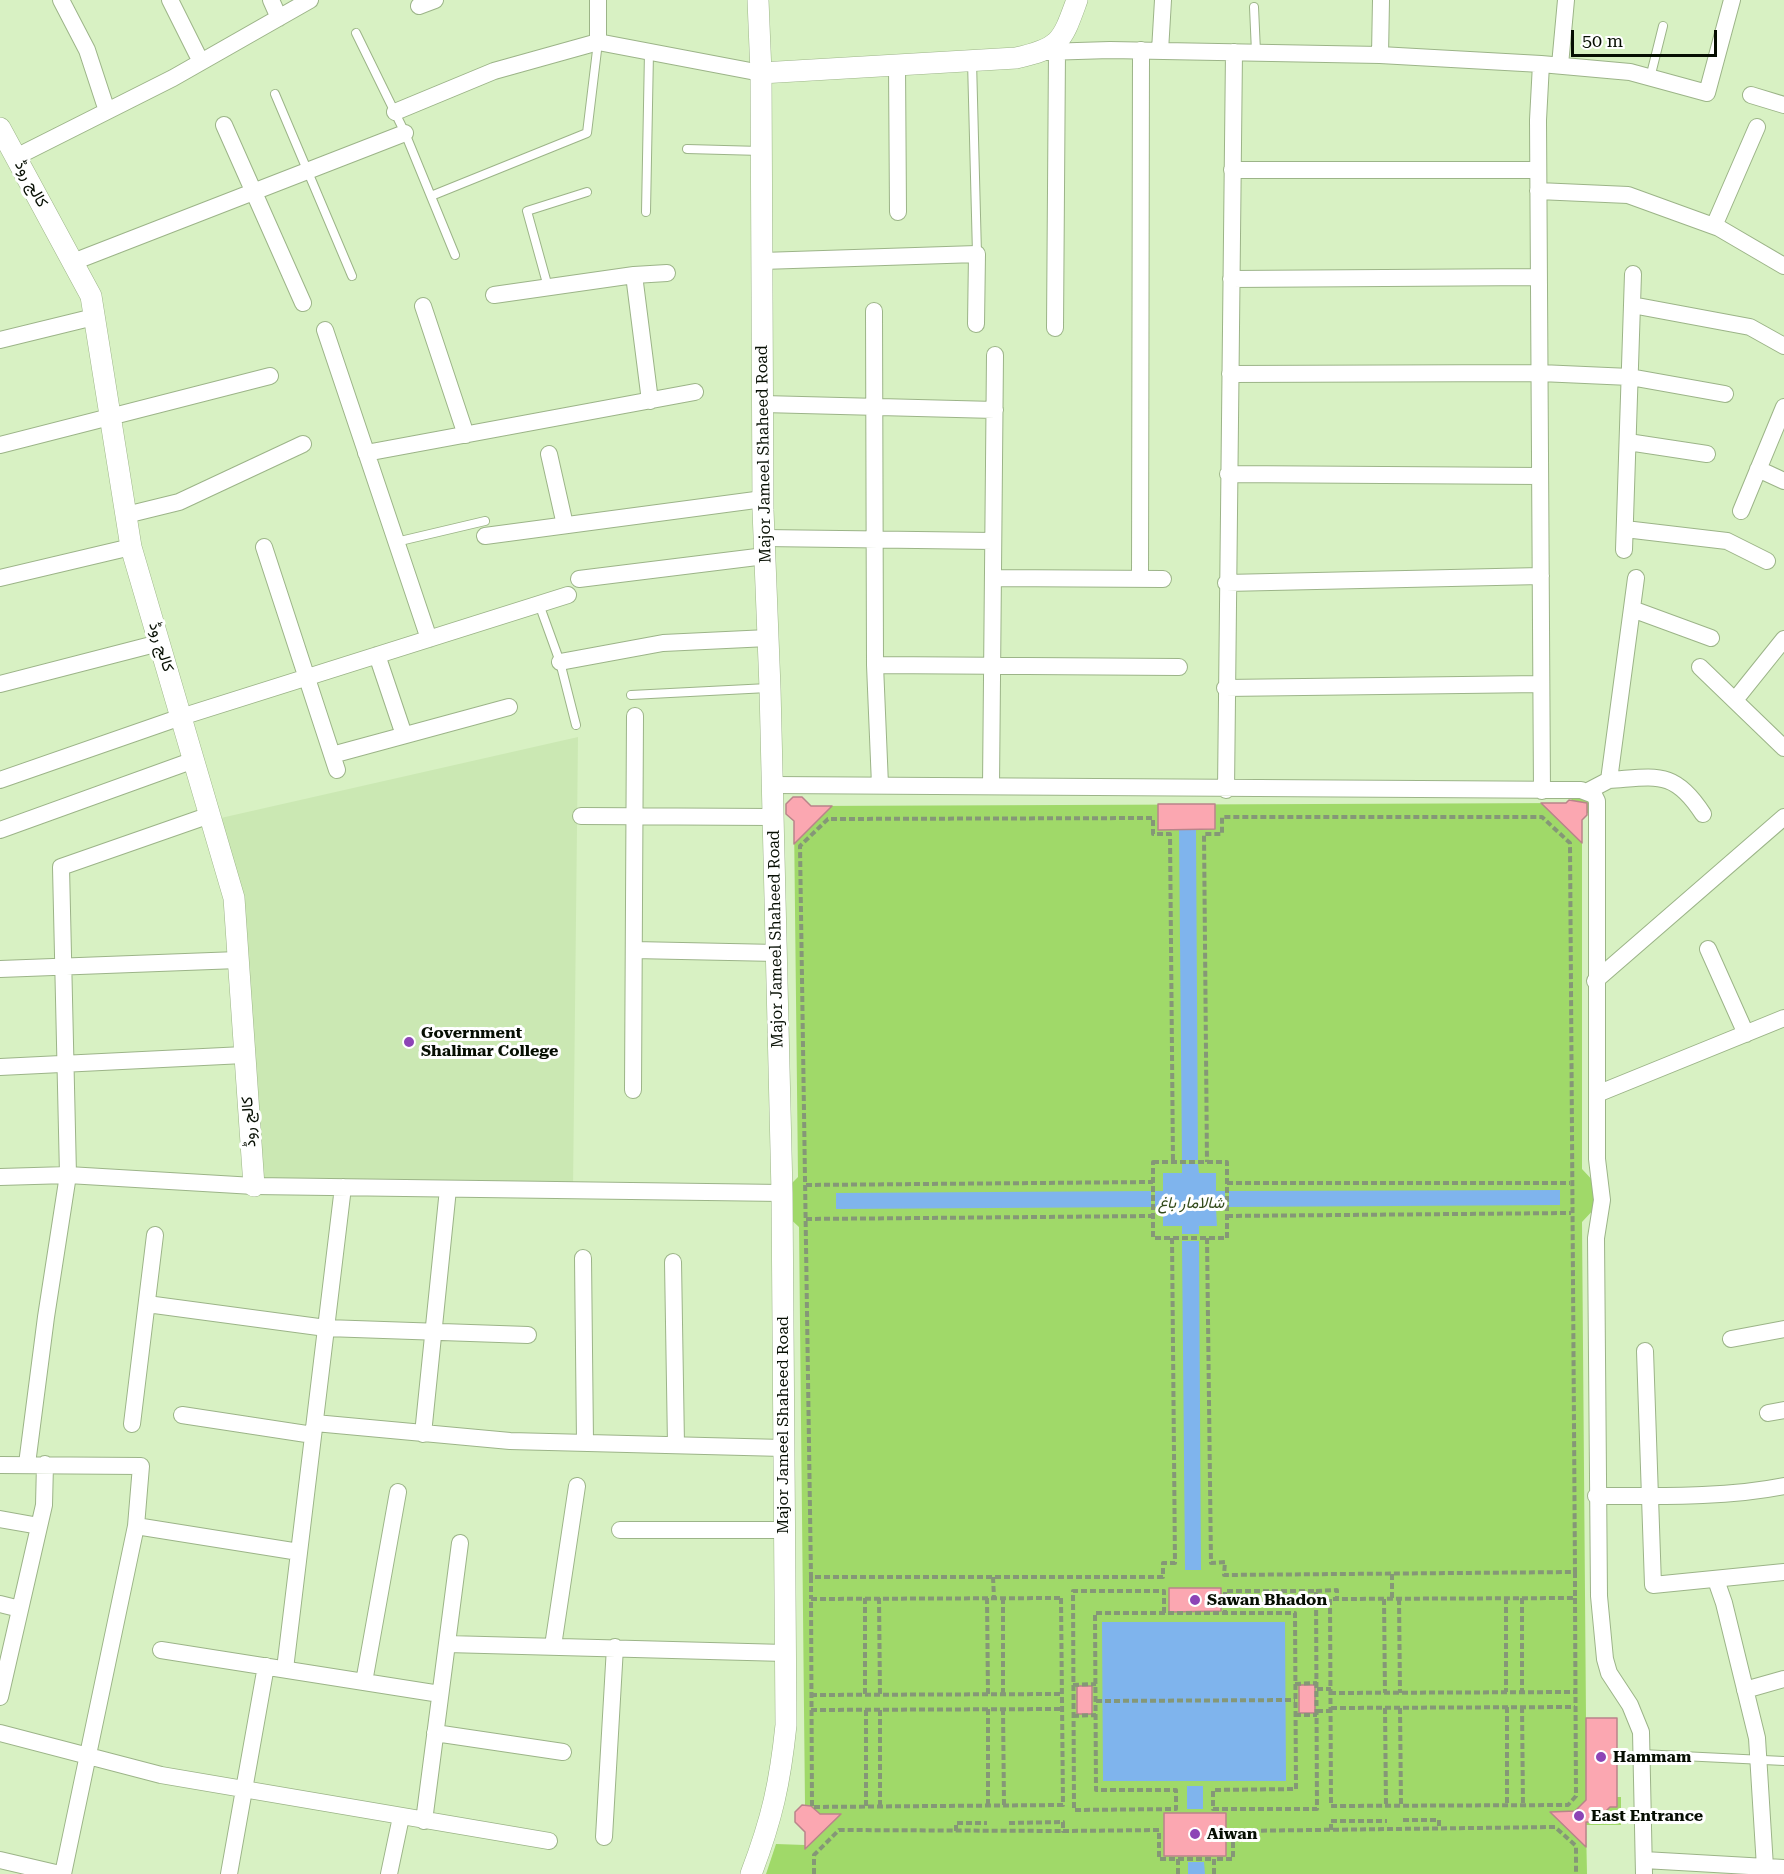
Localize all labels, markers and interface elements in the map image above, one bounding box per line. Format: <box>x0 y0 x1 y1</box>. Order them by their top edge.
scale bar <box>1574 18 1720 56</box>
text: 50 m <box>1582 30 1623 51</box>
street label: کالج روڈ <box>10 157 52 211</box>
street label: Major Jameel Shaheed Road <box>752 345 776 563</box>
street label: کالج روڈ <box>144 620 178 674</box>
street label: Major Jameel Shaheed Road <box>764 830 788 1048</box>
place label: Government Shalimar College <box>421 1023 558 1061</box>
marker: Government Shalimar College <box>402 1035 416 1049</box>
street label: کالج روڈ <box>238 1096 260 1148</box>
park label: شالامار باغ <box>1158 1193 1224 1213</box>
street label: Major Jameel Shaheed Road <box>773 1316 793 1534</box>
place label: Sawan Bhadon <box>1207 1590 1327 1610</box>
marker: Sawan Bhadon <box>1188 1593 1202 1607</box>
place label: Hammam <box>1613 1747 1691 1767</box>
marker: Hammam <box>1594 1750 1608 1764</box>
place label: East Entrance <box>1591 1806 1703 1826</box>
marker: East Entrance <box>1572 1809 1586 1823</box>
place label: Aiwan <box>1207 1824 1257 1844</box>
marker: Aiwan <box>1188 1827 1202 1841</box>

